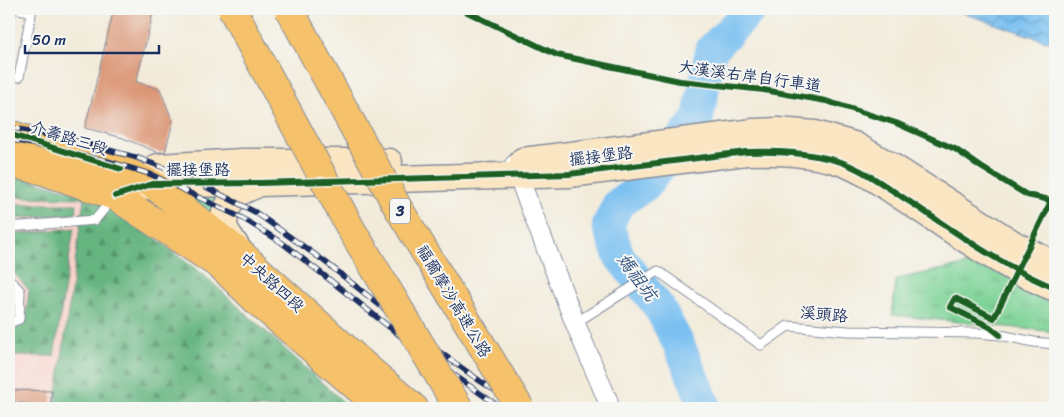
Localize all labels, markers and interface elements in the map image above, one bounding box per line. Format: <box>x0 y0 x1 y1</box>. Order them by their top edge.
scale bar <box>25 22 159 54</box>
text: 50 m <box>32 27 67 53</box>
street label: 大漢溪右岸自行車道 <box>677 52 823 100</box>
street label: 介壽路三段 <box>27 112 111 164</box>
street label: 擺接堡路 <box>567 138 635 174</box>
street label: 擺接堡路 <box>166 155 230 184</box>
road number: 3 <box>390 198 410 224</box>
street label: 福爾摩沙高速公路 <box>409 239 499 363</box>
street label: 中央路四段 <box>233 244 311 320</box>
water label: 媽祖坑 <box>608 246 667 310</box>
street label: 溪頭路 <box>799 297 849 331</box>

